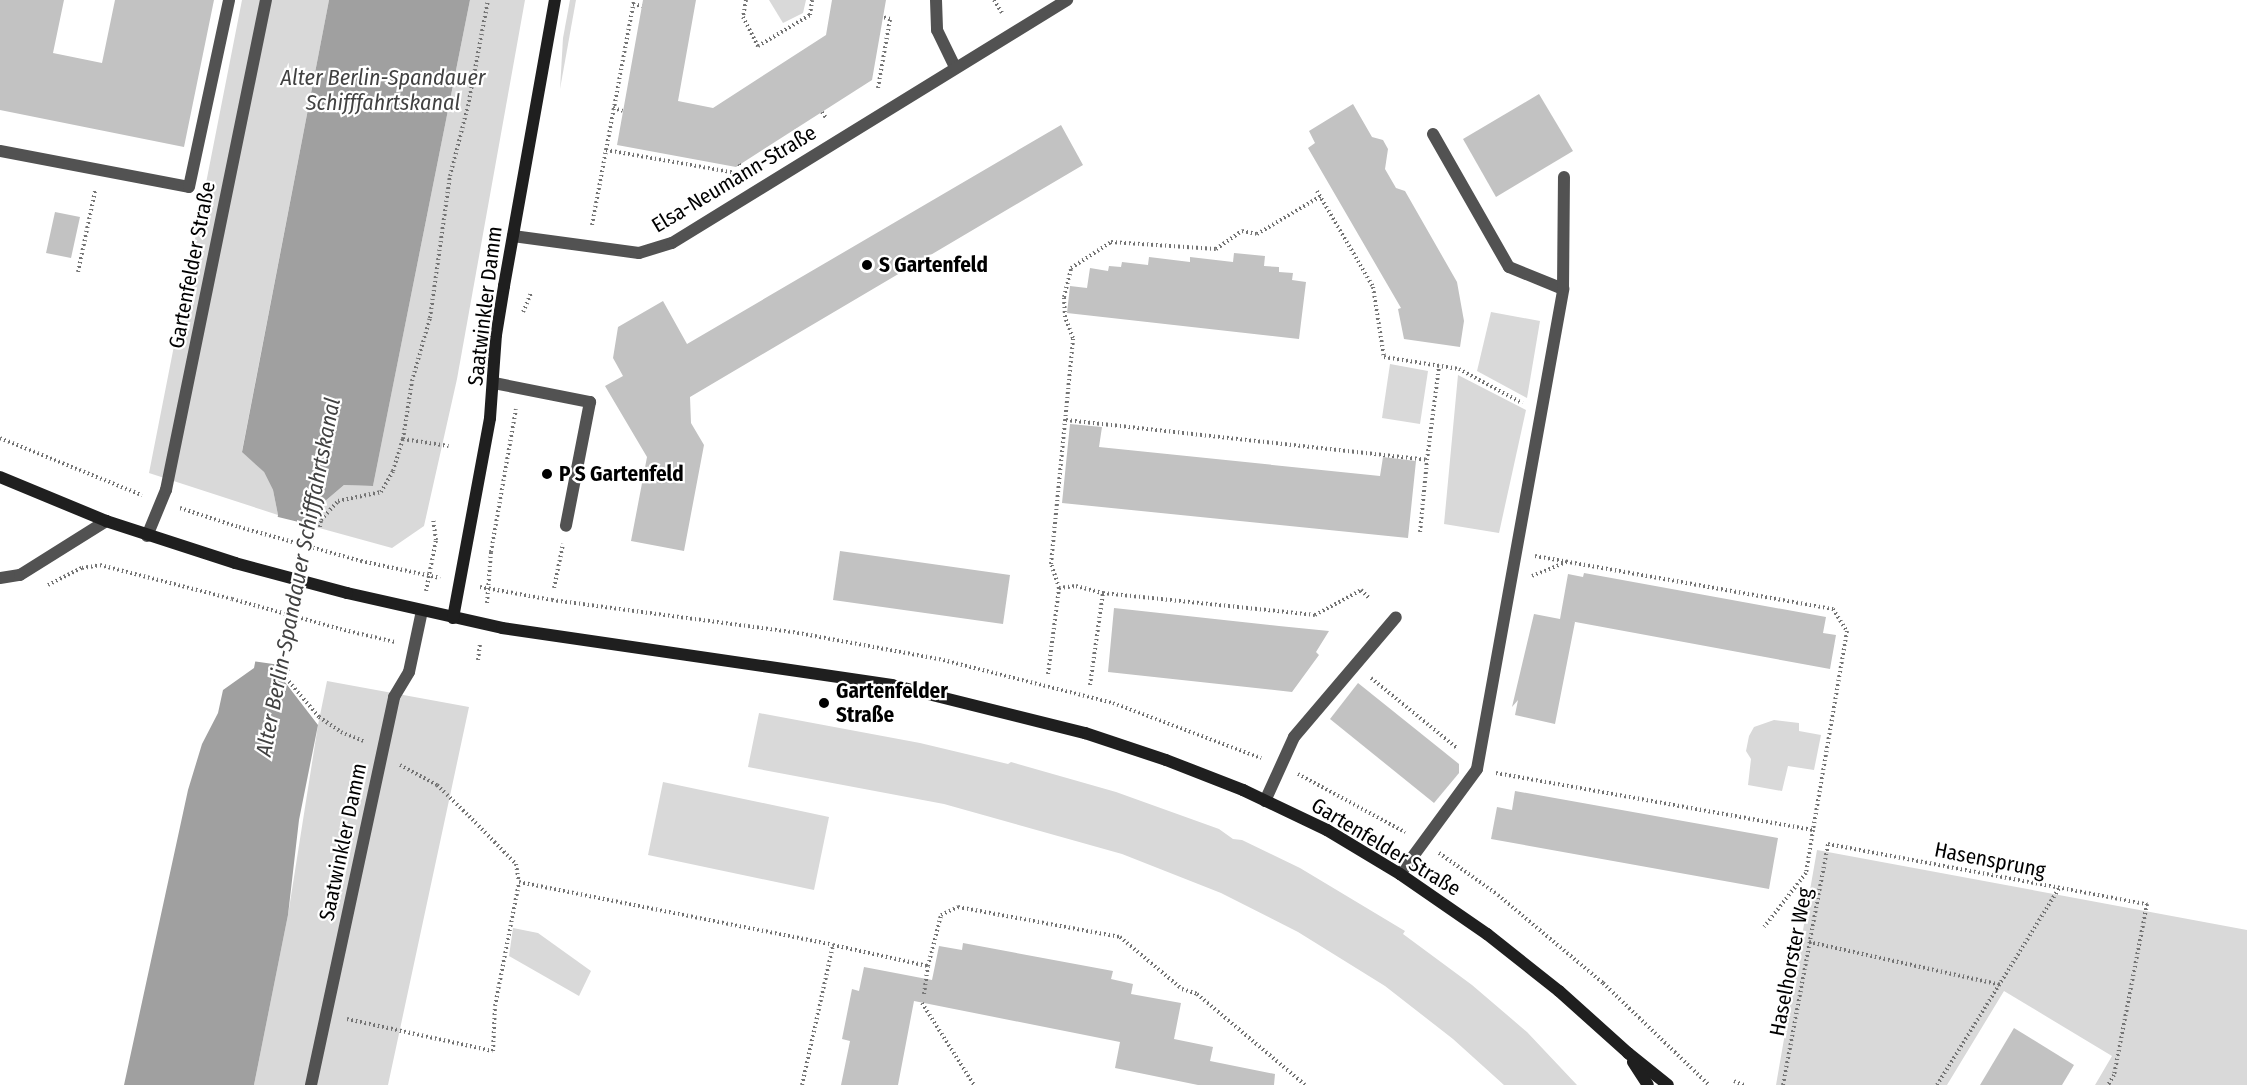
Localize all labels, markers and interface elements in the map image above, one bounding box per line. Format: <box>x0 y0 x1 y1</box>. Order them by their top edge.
water label: Alter Berlin-Spandauer Schifffahrtskanal <box>281 64 485 116</box>
street label: Elsa-Neumann-Straße <box>647 120 821 238</box>
street label: Gartenfelder Straße <box>163 179 221 351</box>
street label: Saatwinkler Damm <box>463 225 507 387</box>
place label: S Gartenfeld <box>879 252 988 278</box>
marker: S Gartenfeld <box>860 258 874 272</box>
water label: Alter Berlin-Spandauer Schifffahrtskanal <box>250 396 346 758</box>
place label: P S Gartenfeld <box>559 461 684 487</box>
marker: P S Gartenfeld <box>540 467 554 481</box>
place label: Gartenfelder Straße <box>836 678 948 728</box>
marker: Gartenfelder Straße <box>817 696 831 710</box>
street label: Saatwinkler Damm <box>314 761 372 923</box>
street label: Gartenfelder Straße <box>1307 793 1465 901</box>
street label: Hasensprung <box>1932 837 2048 883</box>
street label: Haselhorster Weg <box>1764 886 1818 1038</box>

